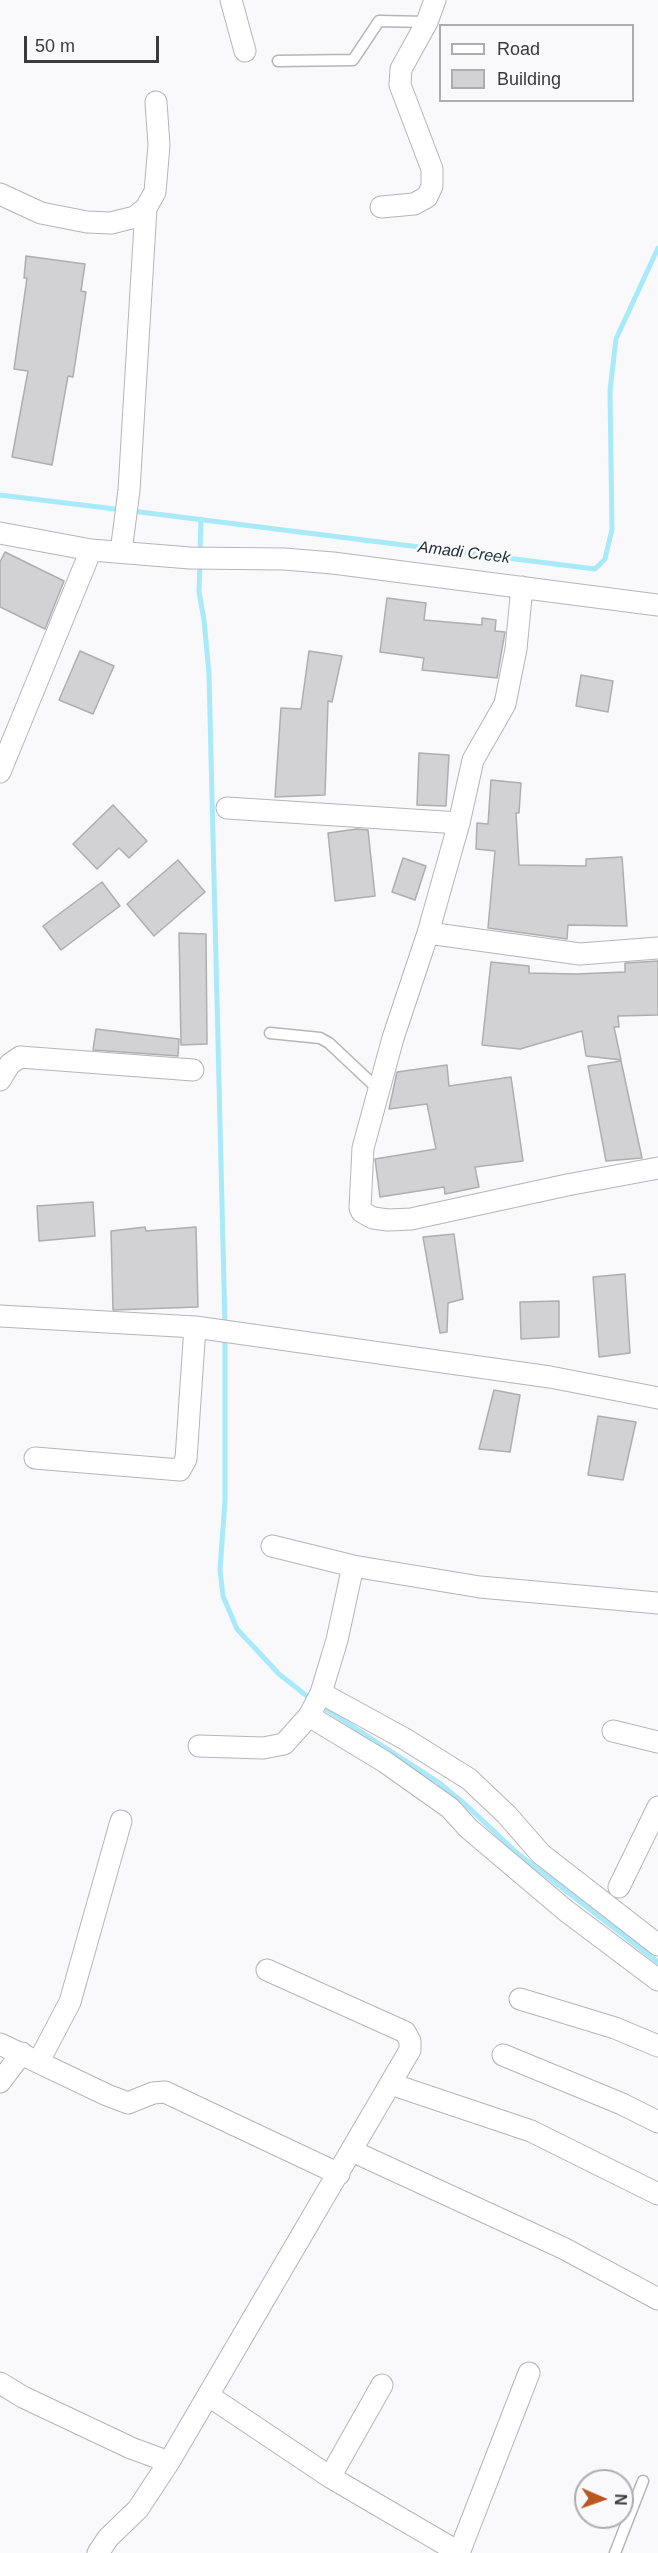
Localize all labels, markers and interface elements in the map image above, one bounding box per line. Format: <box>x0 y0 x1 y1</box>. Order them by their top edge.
scale bar <box>27 24 162 62</box>
legend <box>439 24 634 102</box>
text: 50 m <box>35 36 75 56</box>
text: Road <box>497 39 540 59</box>
text: Building <box>497 69 561 89</box>
water label: Amadi Creek <box>417 538 511 568</box>
north arrow <box>574 2469 634 2529</box>
text: N <box>612 2494 629 2506</box>

